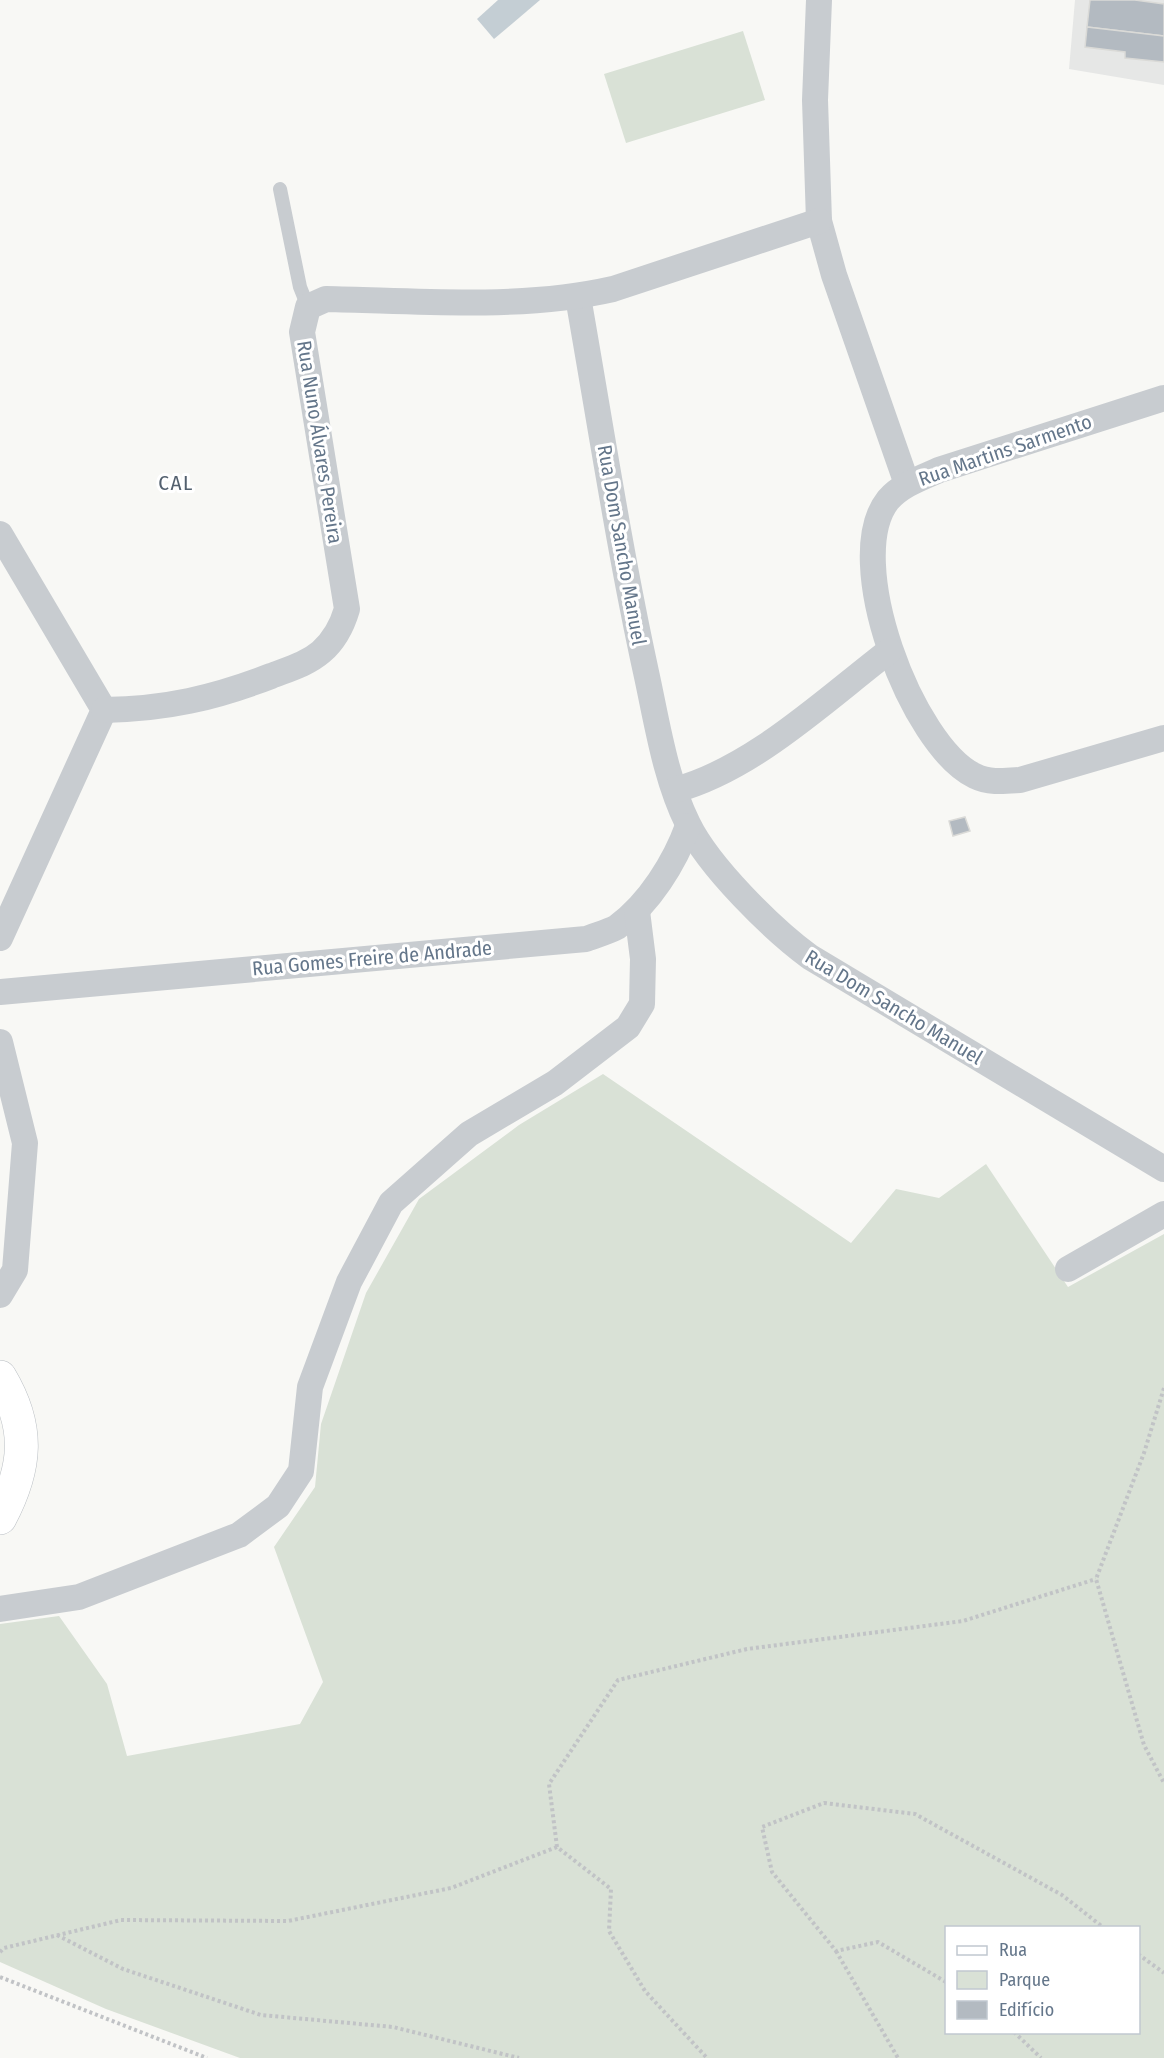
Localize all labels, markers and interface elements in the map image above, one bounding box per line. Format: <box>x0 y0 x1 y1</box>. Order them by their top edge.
street label: Rua Nuno Álvares Pereira <box>292 339 348 545</box>
street label: Rua Martins Sarmento <box>915 409 1095 491</box>
street label: Rua Dom Sancho Manuel <box>593 443 651 647</box>
district label: CAL <box>158 470 194 496</box>
street label: Rua Gomes Freire de Andrade <box>251 936 493 980</box>
street label: Rua Dom Sancho Manuel <box>801 944 987 1070</box>
legend <box>945 1926 1140 2034</box>
text: Rua <box>999 1939 1027 1961</box>
text: Parque <box>999 1969 1050 1991</box>
text: Edifício <box>999 1999 1054 2021</box>

